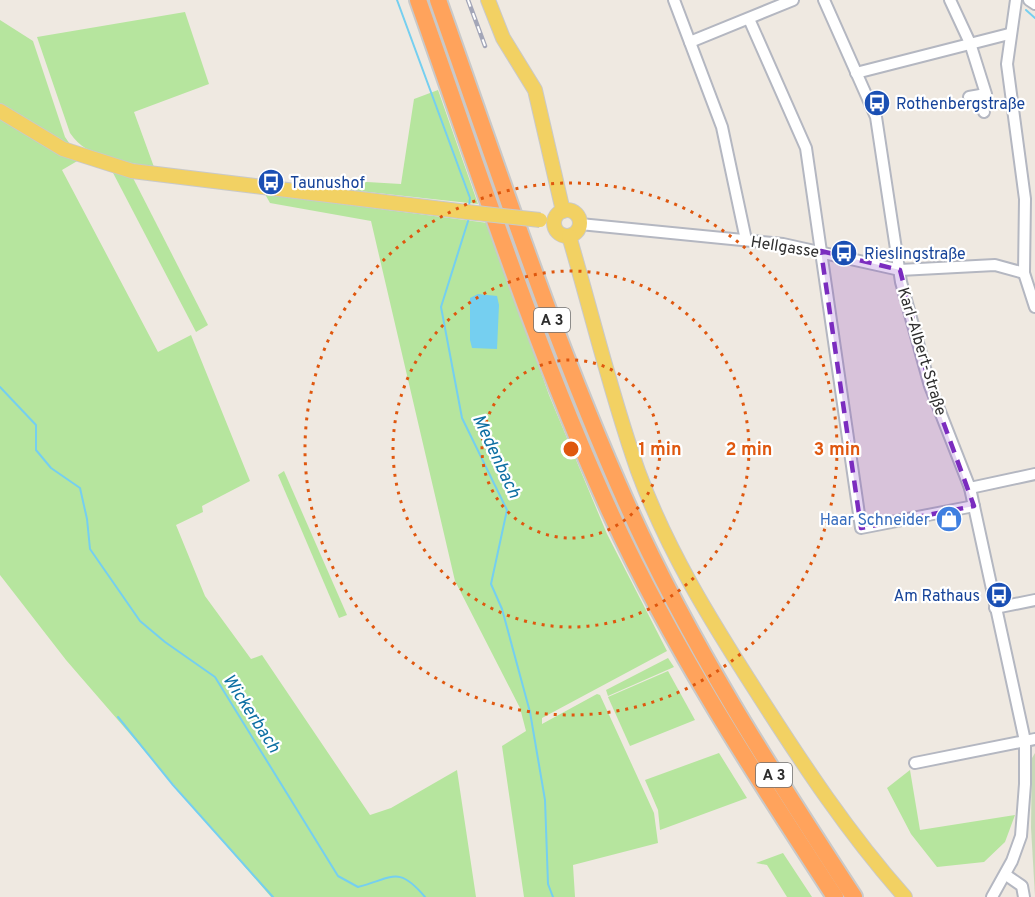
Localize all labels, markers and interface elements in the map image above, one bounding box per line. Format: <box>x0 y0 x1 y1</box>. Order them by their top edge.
bus stop icon: Rothenbergstraße <box>862 88 892 118</box>
place label: Rothenbergstraße <box>896 95 1025 115</box>
bus stop icon: Taunushof <box>256 167 286 197</box>
place label: Taunushof <box>290 174 365 194</box>
street label: Hellgasse <box>749 233 820 263</box>
bus stop icon: Rieslingstraße <box>829 238 859 268</box>
place label: Rieslingstraße <box>864 245 966 265</box>
street label: Karl-Albert-Straße <box>892 285 950 418</box>
road number: A 3 <box>534 308 570 332</box>
water label: Medenbach <box>466 411 525 502</box>
centre of rings <box>561 439 581 459</box>
text: 1 min <box>638 439 682 462</box>
text: 2 min <box>725 439 773 462</box>
text: 3 min <box>814 439 860 462</box>
shop icon: Haar Schneider <box>934 504 964 534</box>
place label: Haar Schneider <box>820 511 930 531</box>
bus stop icon: Am Rathaus <box>984 580 1014 610</box>
place label: Am Rathaus <box>893 587 980 607</box>
water label: Wickerbach <box>217 670 285 758</box>
road number: A 3 <box>756 763 792 787</box>

